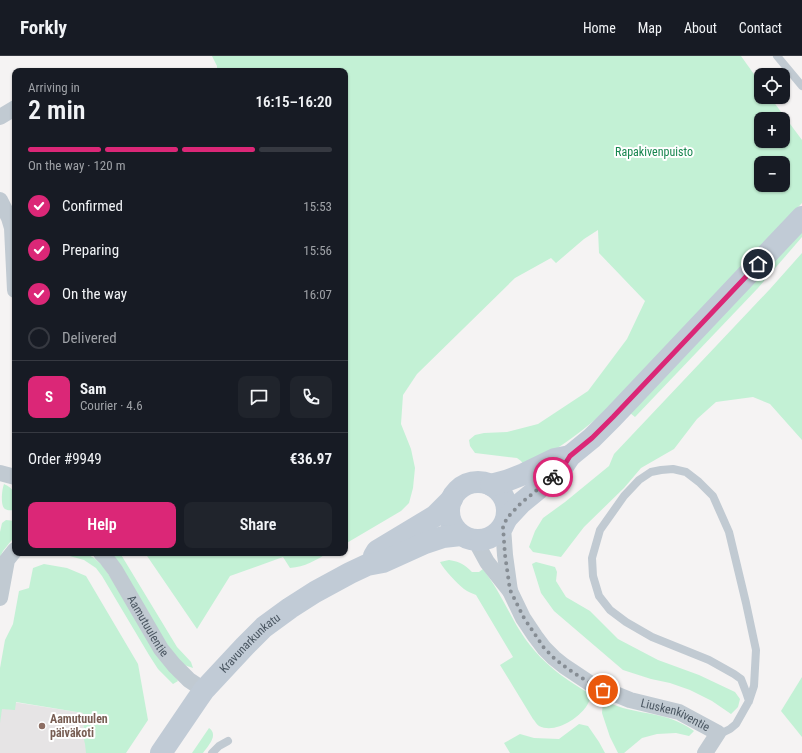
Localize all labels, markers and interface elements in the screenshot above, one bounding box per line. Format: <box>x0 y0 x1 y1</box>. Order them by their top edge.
text: Forkly <box>20 16 67 39</box>
text: Home <box>583 20 616 36</box>
text: Map <box>638 20 662 36</box>
text: About <box>684 20 717 36</box>
text: Contact <box>739 20 782 36</box>
map controls <box>754 68 790 192</box>
button: locate <box>754 68 790 104</box>
text: Arriving in <box>28 80 80 95</box>
text: 16:15–16:20 <box>255 93 332 111</box>
text: 2 min <box>28 95 86 125</box>
button: + <box>754 112 790 148</box>
park label: Rapakivenpuisto <box>615 145 693 159</box>
button: − <box>754 156 790 192</box>
text: On the way · 120 m <box>28 158 125 173</box>
icon: check <box>28 195 50 217</box>
text: Confirmed <box>62 197 123 215</box>
text: 15:53 <box>303 199 332 214</box>
icon: check <box>28 239 50 261</box>
text: Preparing <box>62 241 119 259</box>
text: 15:56 <box>303 243 332 258</box>
pin <box>741 247 775 281</box>
icon: home <box>747 253 769 275</box>
icon: check <box>28 283 50 305</box>
text: On the way <box>62 285 127 303</box>
text: 16:07 <box>303 287 332 302</box>
text: Delivered <box>62 329 117 347</box>
button: chat <box>238 376 280 418</box>
button: phone <box>290 376 332 418</box>
text: Sam <box>80 380 106 398</box>
text: S <box>45 388 53 406</box>
text: Courier · 4.6 <box>80 398 143 413</box>
text: Order #9949 <box>28 450 102 468</box>
text: €36.97 <box>290 450 332 468</box>
courier <box>533 457 573 497</box>
icon: bike <box>542 466 564 488</box>
button: Help <box>28 502 176 548</box>
button: Share <box>184 502 332 548</box>
street label: Aamutuulentie <box>124 593 172 660</box>
street label: Kravunarkunkatu <box>217 610 283 676</box>
pin <box>586 673 620 707</box>
icon: bag <box>592 679 614 701</box>
street label: Liuskenkiventie <box>639 696 713 734</box>
place label: Aamutuulen päiväkoti <box>50 712 108 740</box>
marker: Aamutuulen päiväkoti <box>37 721 47 731</box>

